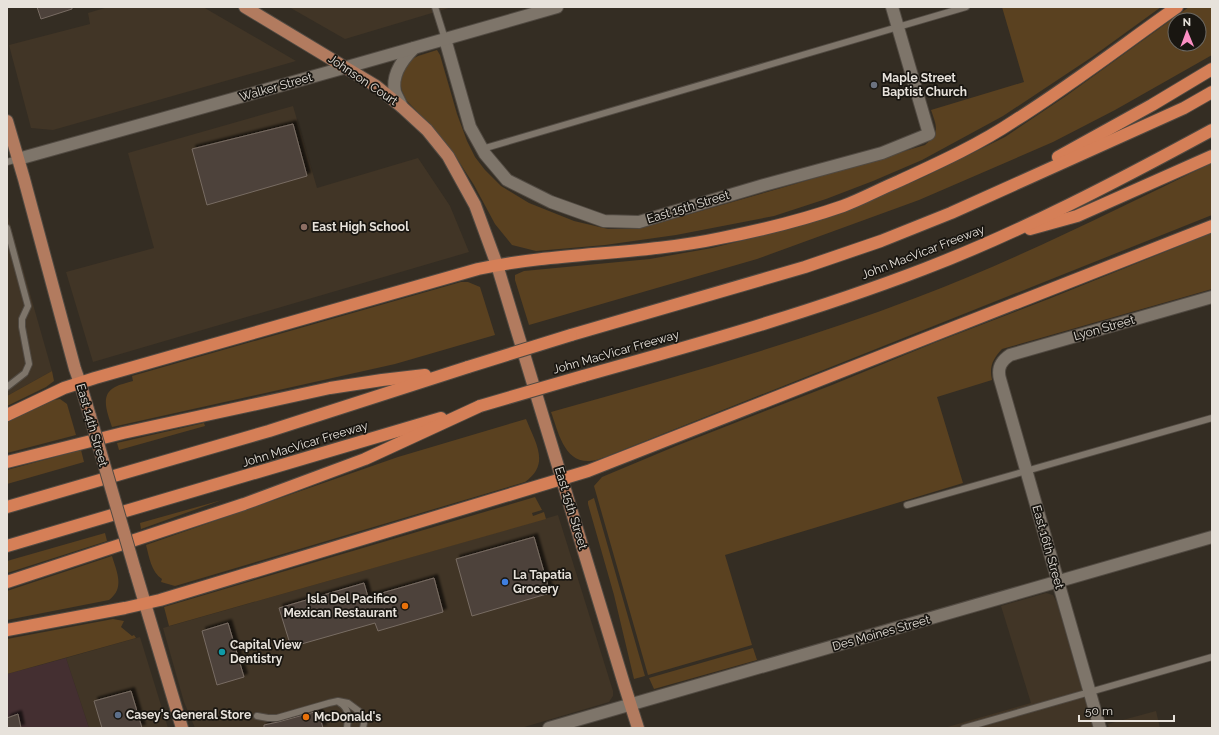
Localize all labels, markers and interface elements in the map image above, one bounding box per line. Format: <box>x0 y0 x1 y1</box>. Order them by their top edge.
north arrow <box>1167 12 1207 52</box>
text: N <box>1183 16 1191 29</box>
street label: Johnson Court <box>326 52 400 108</box>
street label: Walker Street <box>238 70 314 104</box>
place label: Maple Street Baptist Church <box>882 71 967 99</box>
marker: Maple Street Baptist Church <box>869 80 879 90</box>
street label: East 15th Street <box>645 188 731 226</box>
place label: East High School <box>312 220 409 234</box>
marker: East High School <box>299 222 309 232</box>
street label: John MacVicar Freeway <box>860 222 987 282</box>
street label: Lyon Street <box>1072 313 1136 343</box>
street label: John MacVicar Freeway <box>551 327 681 377</box>
street label: East 14th Street <box>73 382 111 468</box>
street label: John MacVicar Freeway <box>240 418 370 470</box>
street label: East 15th Street <box>552 465 590 551</box>
street label: East 16th Street <box>1029 504 1067 590</box>
place label: La Tapatia Grocery <box>513 568 572 596</box>
marker: La Tapatia Grocery <box>500 577 510 587</box>
place label: Isla Del Pacifico Mexican Restaurant <box>283 592 397 620</box>
marker: Isla Del Pacifico Mexican Restaurant <box>400 601 410 611</box>
street label: Des Moines Street <box>831 612 931 654</box>
place label: Capital View Dentistry <box>230 638 302 666</box>
marker: Capital View Dentistry <box>217 647 227 657</box>
scale bar <box>1079 697 1174 723</box>
text: 50 m <box>1085 704 1113 718</box>
place label: Casey's General Store <box>126 708 251 722</box>
marker: Casey's General Store <box>113 710 123 720</box>
place label: McDonald's <box>314 710 381 724</box>
marker: McDonald's <box>301 712 311 722</box>

